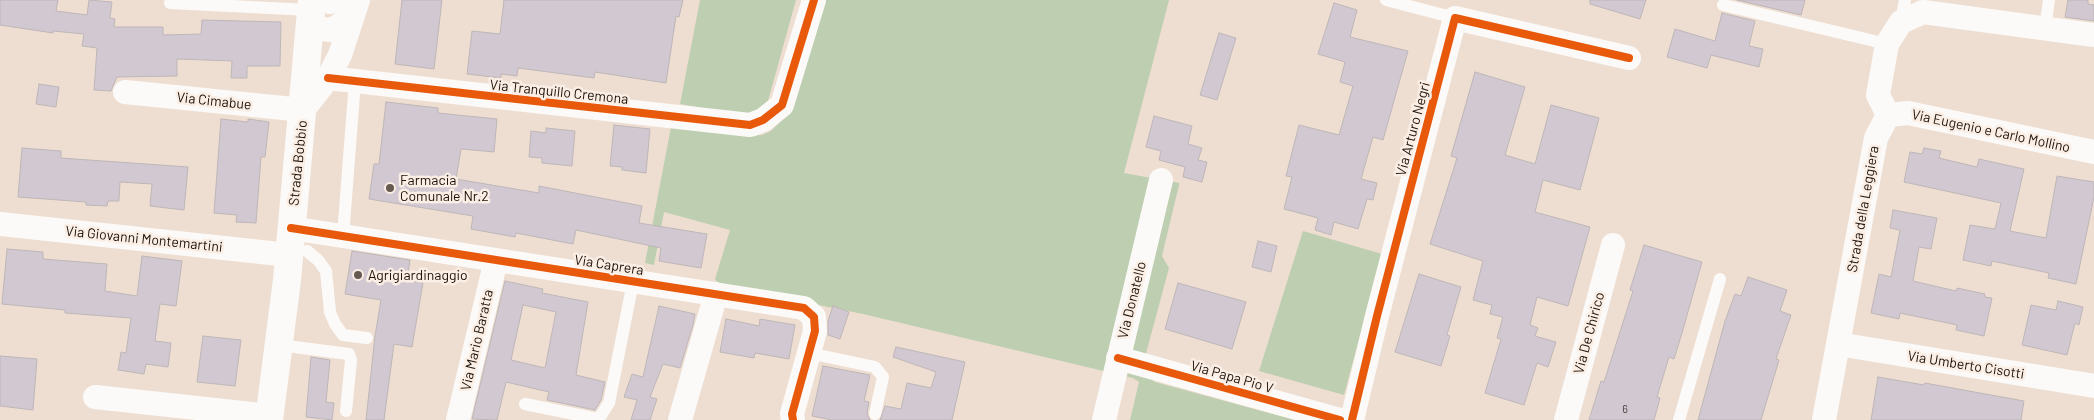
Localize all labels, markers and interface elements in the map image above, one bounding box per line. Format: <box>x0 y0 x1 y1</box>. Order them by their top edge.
street label: Via Tranquillo Cremona <box>489 76 629 108</box>
street label: Via Arturo Negri <box>1392 80 1434 178</box>
street label: Via Cimabue <box>176 89 252 113</box>
street label: Via Eugenio e Carlo Mollino <box>1910 106 2072 156</box>
street label: Strada Bobbio <box>285 119 311 207</box>
street label: Strada della Leggiera <box>1844 144 1882 274</box>
place label: Farmacia Comunale Nr.2 <box>400 172 489 204</box>
marker: Farmacia Comunale Nr.2 <box>384 182 396 194</box>
street label: Via Giovanni Montemartini <box>65 222 223 256</box>
street label: Via Caprera <box>573 251 645 279</box>
street label: Via Donatello <box>1114 260 1150 340</box>
place label: Agrigiardinaggio <box>368 267 468 283</box>
marker: Agrigiardinaggio <box>352 269 364 281</box>
street label: Via Mario Baratta <box>457 288 497 392</box>
street label: Via De Chirico <box>1570 290 1608 376</box>
street label: Via Umberto Cisotti <box>1906 347 2026 383</box>
street label: Via Papa Pio V <box>1189 357 1275 397</box>
house number: 6 <box>1622 402 1628 416</box>

